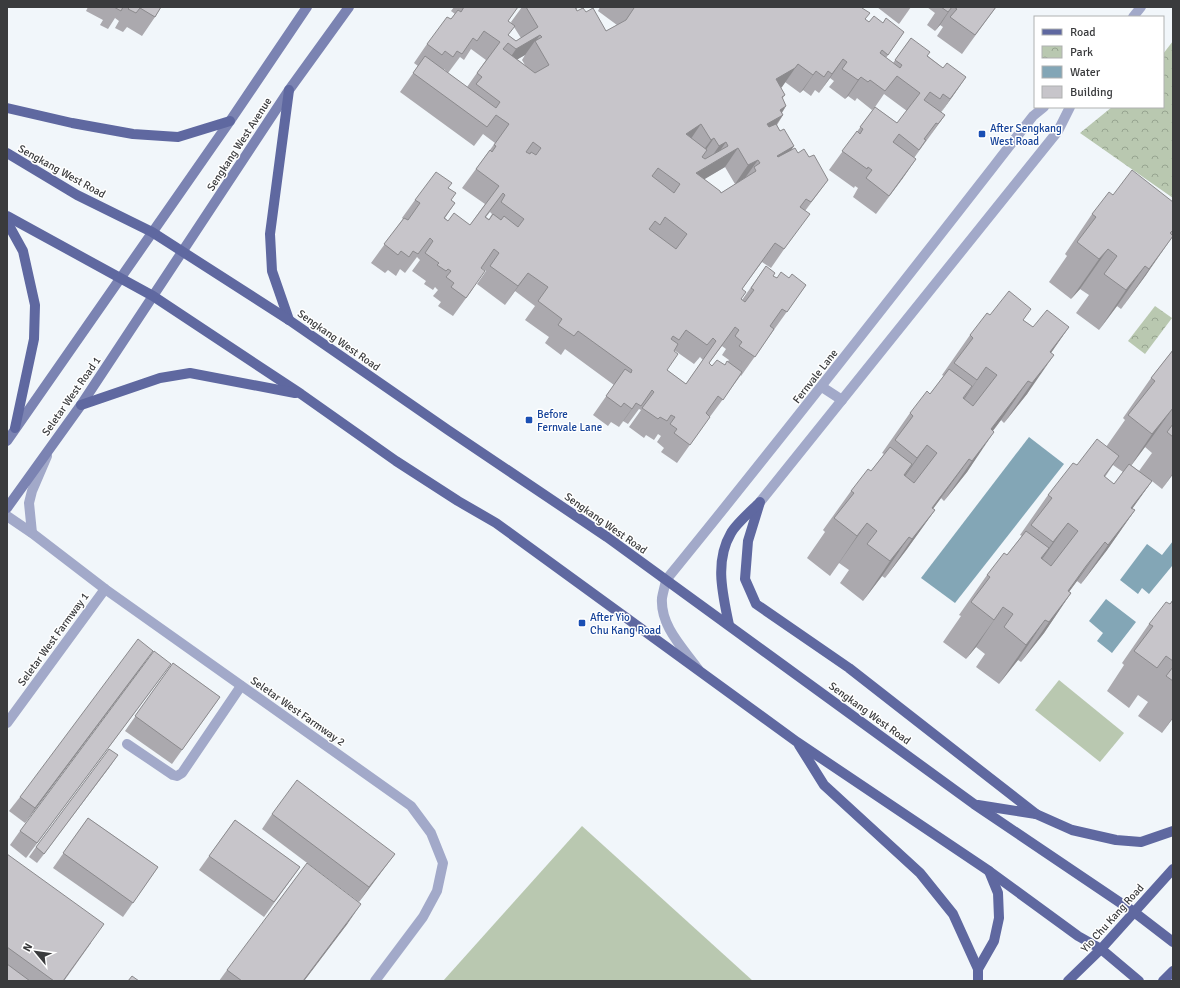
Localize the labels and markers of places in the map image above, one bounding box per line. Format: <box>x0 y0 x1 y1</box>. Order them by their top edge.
place label: After Sengkang West Road <box>990 122 1062 148</box>
marker: After Sengkang West Road <box>977 129 987 139</box>
place label: Before Fernvale Lane <box>537 408 602 434</box>
marker: Before Fernvale Lane <box>524 415 534 425</box>
place label: After Yio Chu Kang Road <box>590 611 661 637</box>
marker: After Yio Chu Kang Road <box>577 618 587 628</box>

